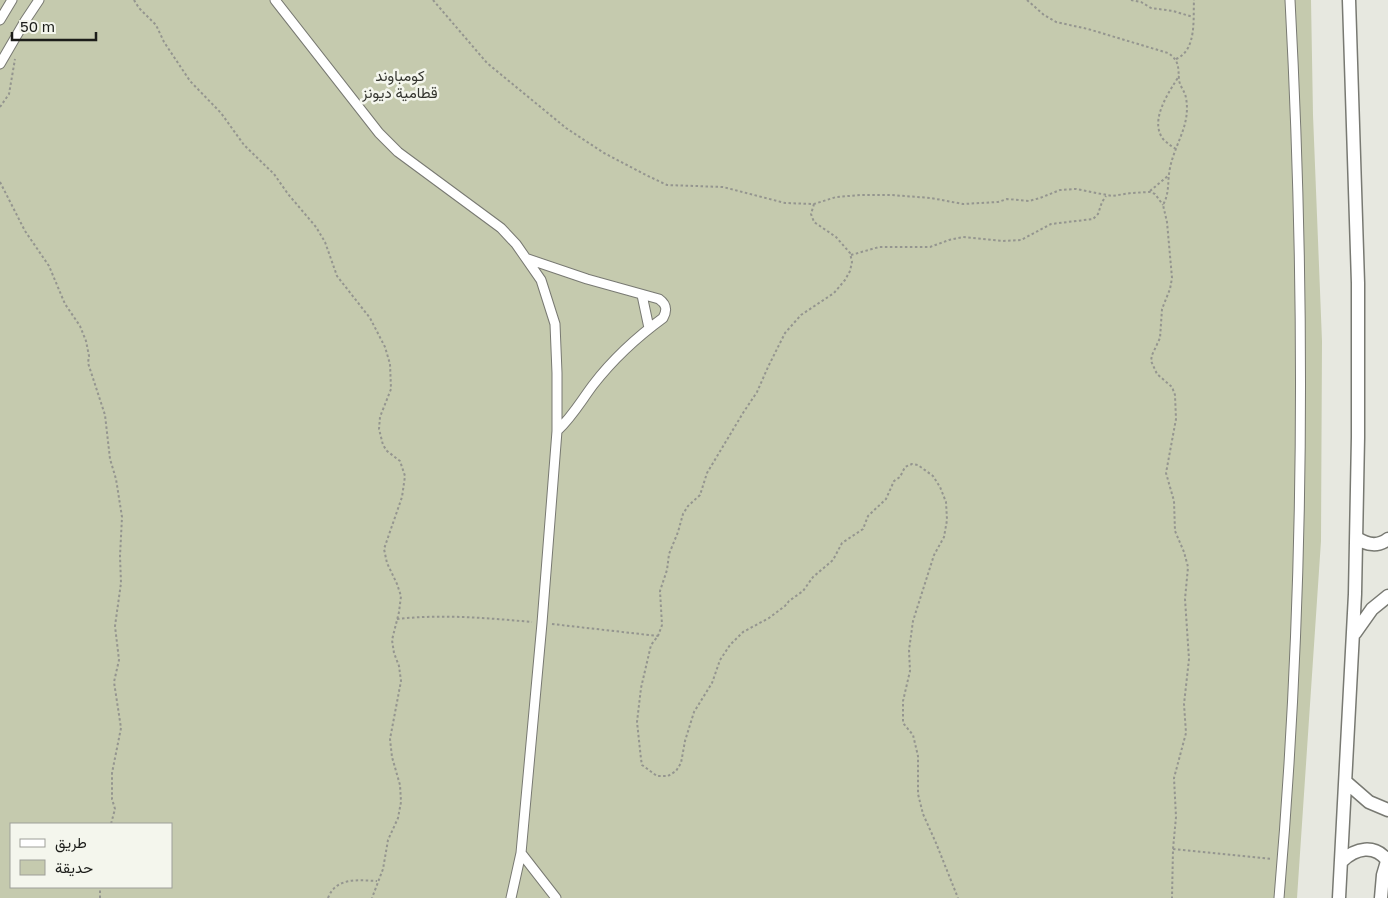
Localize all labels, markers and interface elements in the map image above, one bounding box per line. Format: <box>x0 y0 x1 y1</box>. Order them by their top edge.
scale bar <box>12 10 96 42</box>
text: 50 m <box>20 17 55 35</box>
district label: كومباوند قطامية ديونز <box>361 66 438 102</box>
legend <box>10 823 172 888</box>
text: طريق <box>55 833 87 853</box>
text: حديقة <box>55 858 93 877</box>

